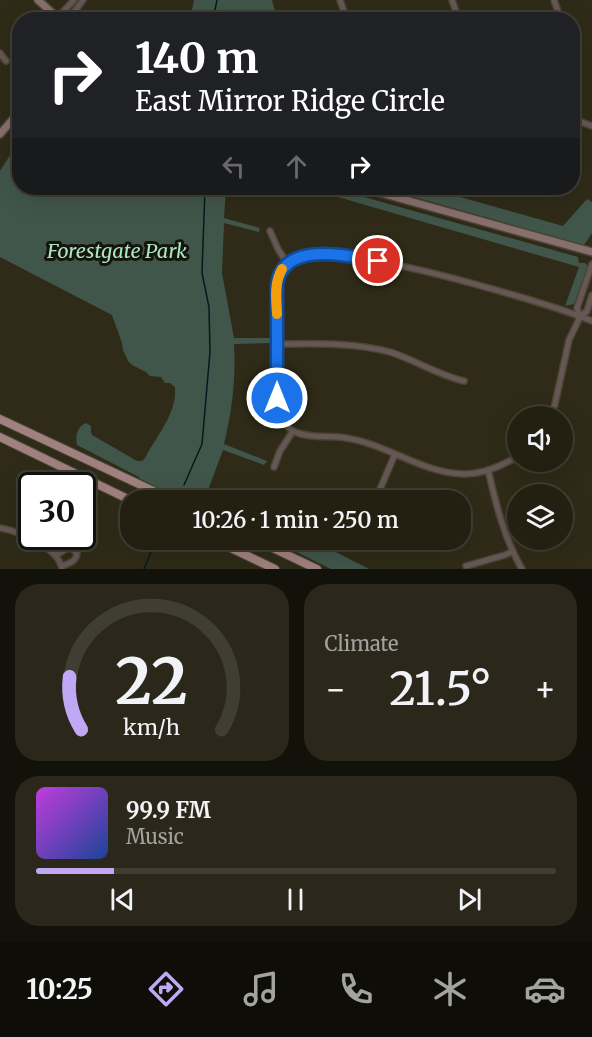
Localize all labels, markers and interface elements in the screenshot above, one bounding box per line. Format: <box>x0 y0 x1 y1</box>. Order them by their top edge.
text: 140 m <box>135 32 258 84</box>
icon: right <box>36 36 114 114</box>
text: East Mirror Ridge Circle <box>135 84 445 118</box>
icon: left <box>217 150 250 183</box>
icon: ahead <box>280 150 313 183</box>
icon: right <box>343 150 376 183</box>
pin <box>352 235 403 286</box>
park label: Forestgate Park <box>46 238 187 263</box>
icon: arrive <box>361 244 394 277</box>
position arrow <box>245 366 309 430</box>
map controls <box>507 406 573 550</box>
button: sound <box>507 406 573 472</box>
speed limit sign: 30 <box>18 472 96 550</box>
button: layers <box>507 484 573 550</box>
text: 10:26 · 1 min · 250 m <box>192 506 399 534</box>
text: Climate <box>325 631 399 656</box>
text: 22 <box>115 643 188 721</box>
text: 21.5° <box>389 661 491 717</box>
text: − <box>325 669 347 710</box>
text: + <box>534 669 556 710</box>
text: km/h <box>123 714 180 741</box>
text: 99.9 FM <box>126 796 211 824</box>
text: Music <box>126 824 184 849</box>
icon: previous <box>106 883 139 916</box>
icon: pause <box>279 883 312 916</box>
icon: next <box>453 883 486 916</box>
icon: directions <box>145 968 187 1010</box>
icon: music <box>240 968 282 1010</box>
icon: phone <box>335 968 377 1010</box>
icon: climate <box>429 968 471 1010</box>
icon: car <box>524 968 566 1010</box>
text: 10:25 <box>26 972 93 1006</box>

